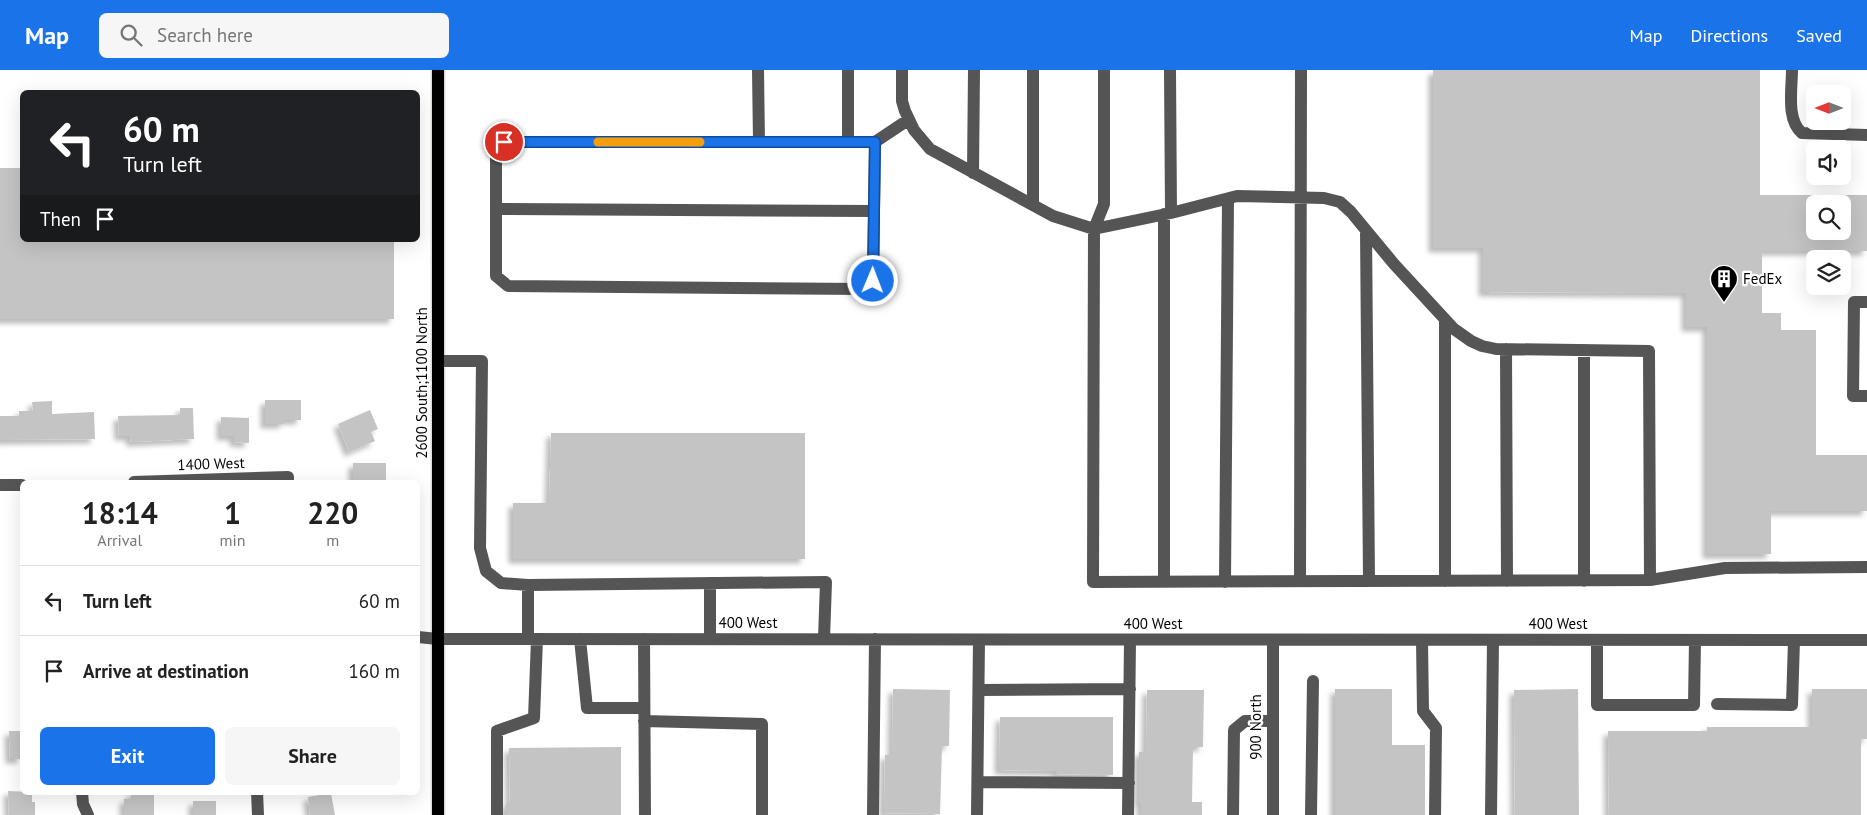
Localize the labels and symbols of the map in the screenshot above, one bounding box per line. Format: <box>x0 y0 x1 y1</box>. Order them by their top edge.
north arrow <box>1806 85 1851 130</box>
pin <box>483 121 525 163</box>
position arrow <box>846 254 898 306</box>
building icon: FedEx <box>1709 264 1739 303</box>
place label: FedEx <box>1743 269 1782 288</box>
street label: 2600 South;1100 North <box>412 307 431 459</box>
street label: 1400 West <box>177 453 245 474</box>
street label: 400 West <box>718 613 778 632</box>
street label: 400 West <box>1123 614 1183 633</box>
street label: 400 West <box>1528 614 1588 633</box>
street label: 900 North <box>1246 694 1265 760</box>

